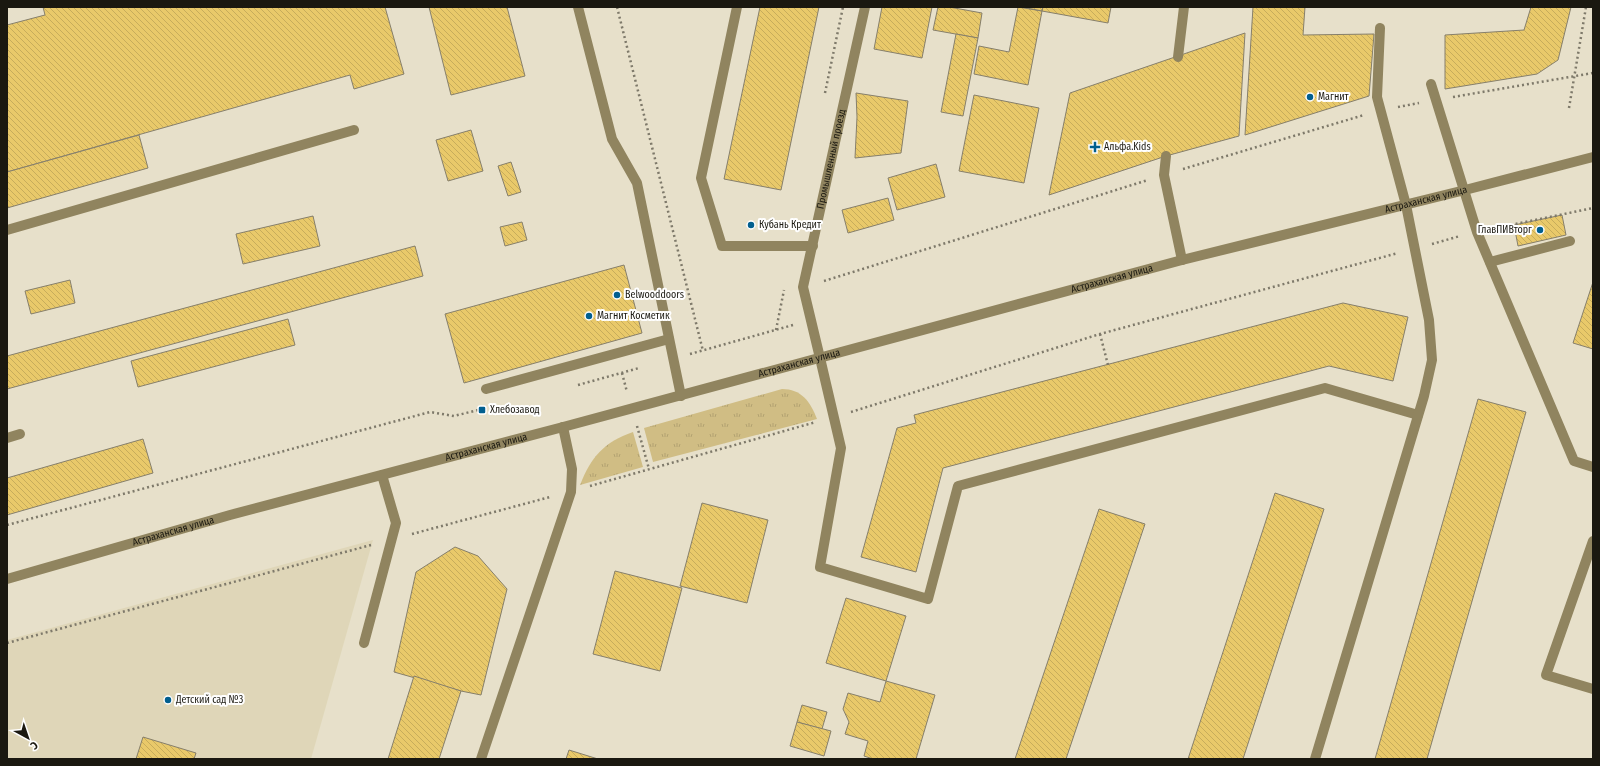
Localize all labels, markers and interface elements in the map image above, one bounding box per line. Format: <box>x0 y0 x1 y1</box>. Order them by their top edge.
place label: Магнит <box>1318 91 1350 103</box>
marker: Магнит <box>1305 92 1315 102</box>
street label: Промышленный проезд <box>814 108 848 210</box>
marker: Альфа.Kids <box>1089 141 1101 153</box>
place label: Альфа.Kids <box>1104 141 1151 153</box>
street label: Астраханская улица <box>1384 184 1469 216</box>
place label: Кубань Кредит <box>759 219 822 231</box>
marker: Кубань Кредит <box>746 220 756 230</box>
place label: ГлавПИВторг <box>1478 224 1532 236</box>
marker: ГлавПИВторг <box>1535 225 1545 235</box>
street label: Астраханская улица <box>1070 262 1154 296</box>
place label: Belwooddoors <box>625 289 684 301</box>
marker: Belwooddoors <box>612 290 622 300</box>
place label: Магнит Косметик <box>597 310 670 322</box>
marker: Магнит Косметик <box>584 311 594 321</box>
street label: Астраханская улица <box>757 346 842 380</box>
place label: Хлебозавод <box>490 404 540 416</box>
marker: Хлебозавод <box>477 405 487 415</box>
street label: Астраханская улица <box>444 431 529 464</box>
street label: Астраханская улица <box>131 514 216 549</box>
place label: Детский сад №3 <box>175 694 244 706</box>
marker: Детский сад №3 <box>163 695 173 705</box>
north arrow <box>8 718 48 758</box>
text: С <box>28 738 40 752</box>

